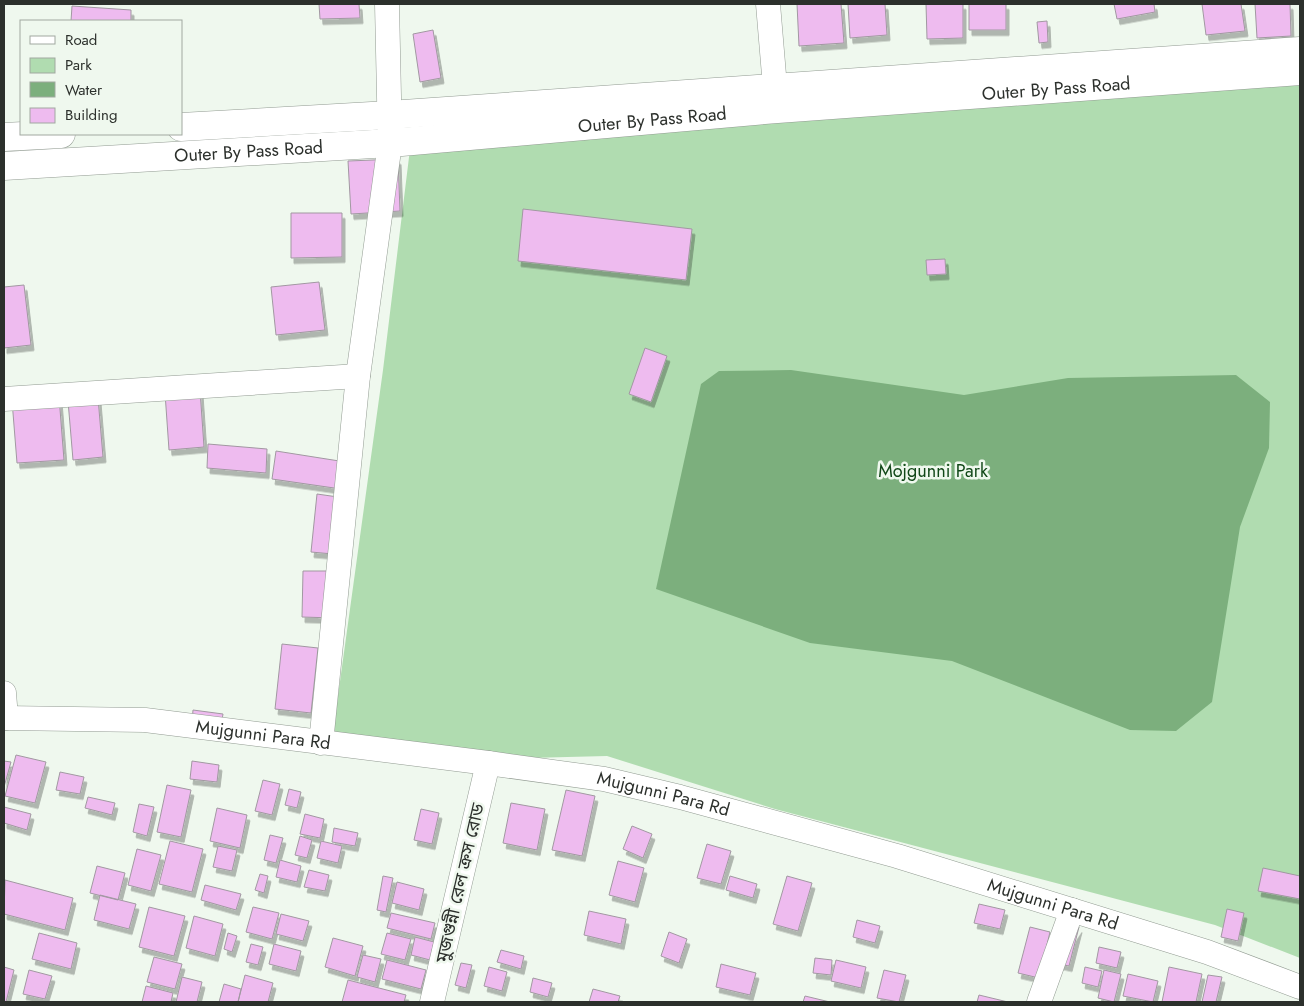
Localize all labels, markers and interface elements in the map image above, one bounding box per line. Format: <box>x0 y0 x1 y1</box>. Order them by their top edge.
legend <box>20 20 182 135</box>
text: Road <box>65 29 97 51</box>
text: Park <box>65 54 92 76</box>
street label: Outer By Pass Road <box>981 70 1131 107</box>
text: Water <box>65 79 103 101</box>
street label: Outer By Pass Road <box>577 100 728 139</box>
text: Building <box>65 104 117 126</box>
street label: Outer By Pass Road <box>173 134 324 169</box>
park label: Mojgunni Park <box>878 458 988 484</box>
street label: Mujgunni Para Rd <box>194 713 332 756</box>
street label: Mujgunni Para Rd <box>594 765 733 823</box>
street label: মুজগুন্নী রেল ক্রস রোড <box>429 800 491 966</box>
street label: Mujgunni Para Rd <box>984 872 1122 937</box>

